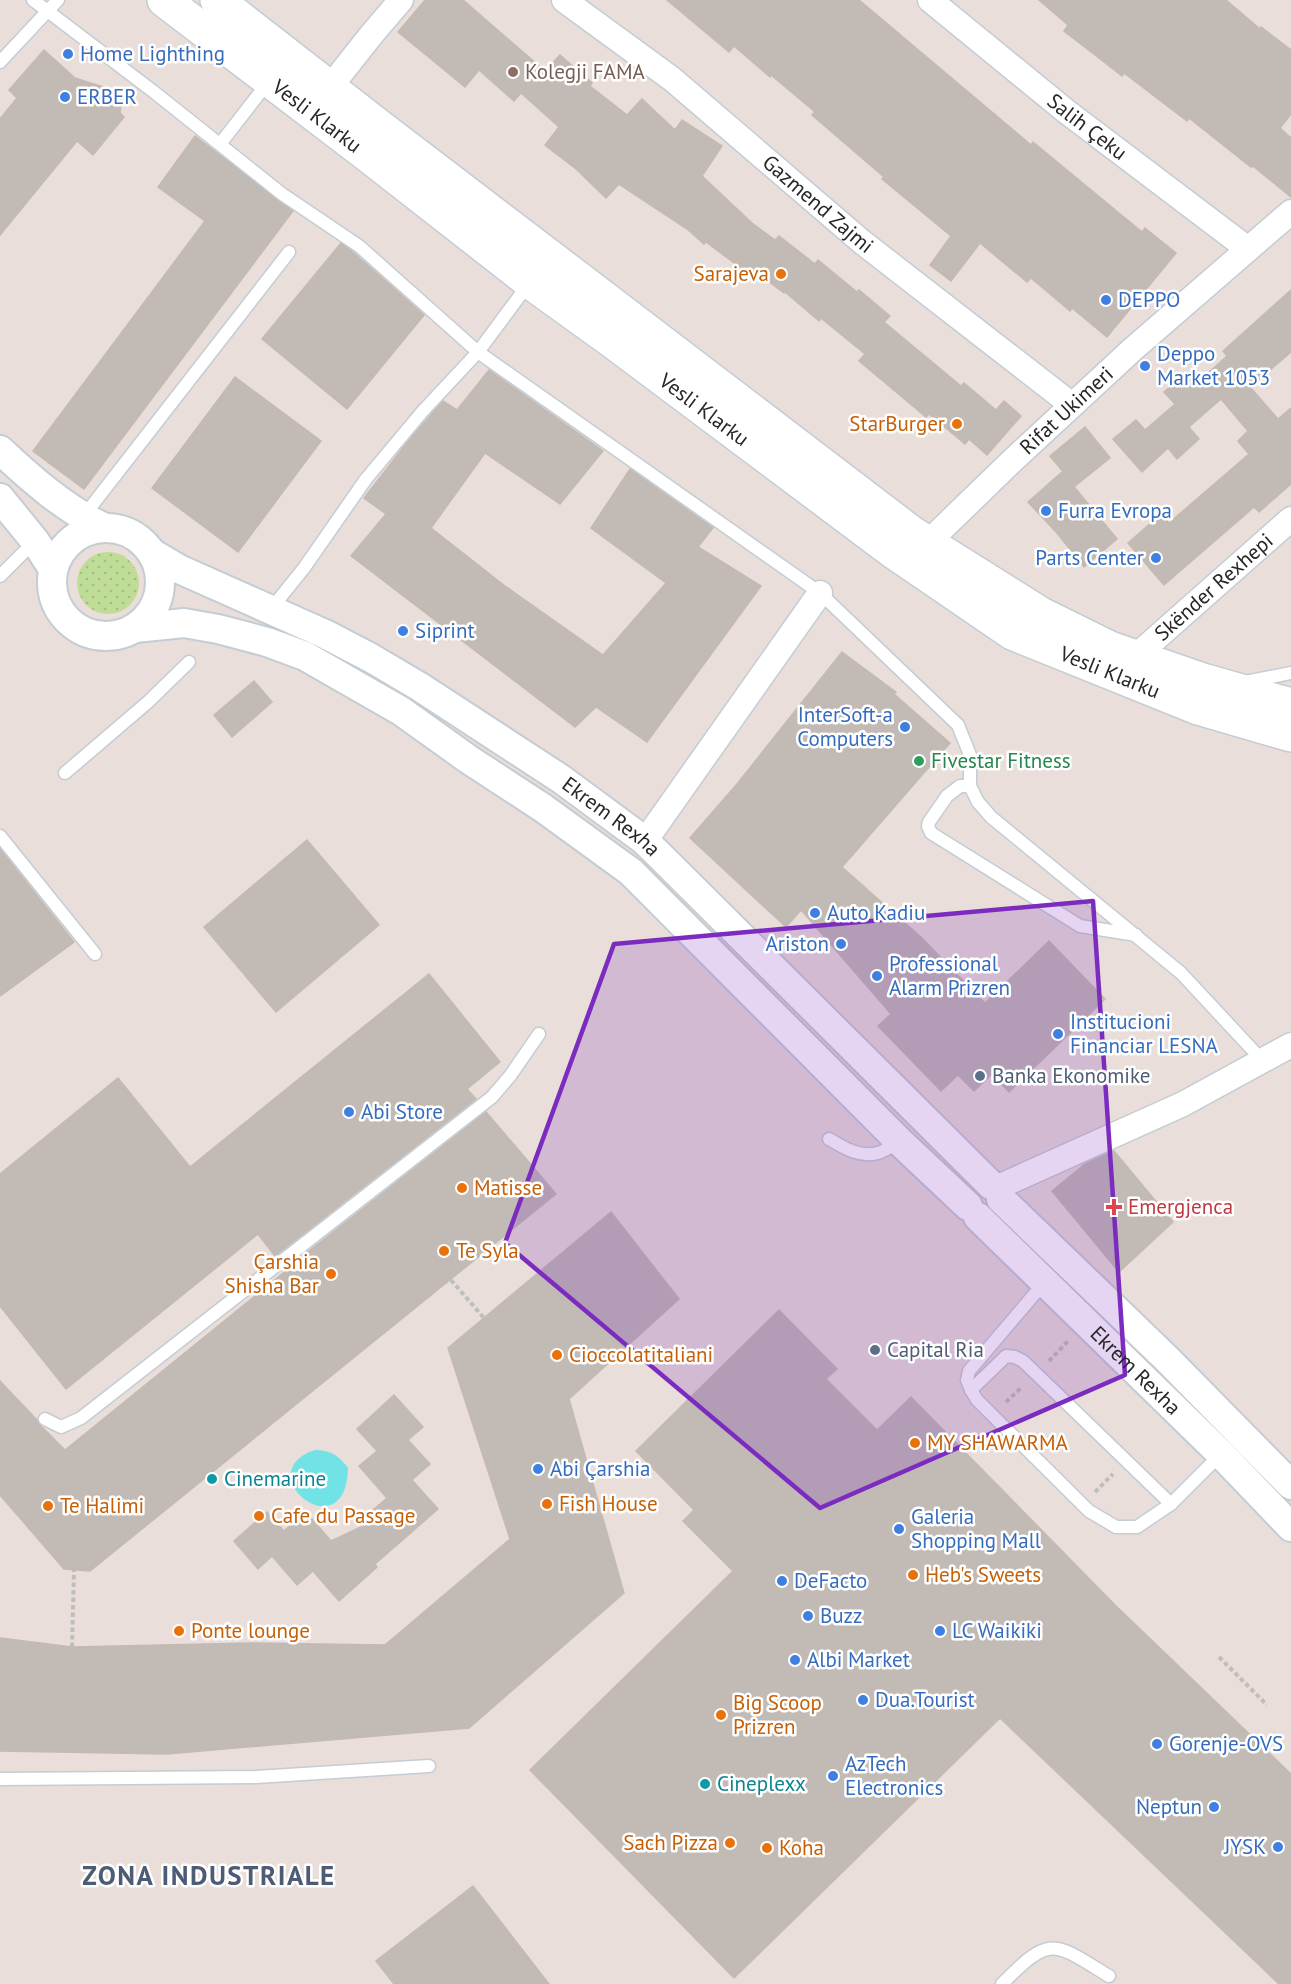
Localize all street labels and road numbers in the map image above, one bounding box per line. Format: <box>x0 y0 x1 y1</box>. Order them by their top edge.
street label: Vesli Klarku <box>266 73 367 159</box>
street label: Salih Çeku <box>1042 87 1133 166</box>
street label: Gazmend Zajmi <box>757 149 879 259</box>
street label: Rifat Ukimeri <box>1014 360 1119 460</box>
street label: Vesli Klarku <box>653 366 755 452</box>
street label: Skënder Rexhepi <box>1149 527 1279 646</box>
street label: Vesli Klarku <box>1055 639 1164 704</box>
street label: Ekrem Rexha <box>557 770 666 862</box>
street label: Ekrem Rexha <box>1085 1320 1187 1420</box>

